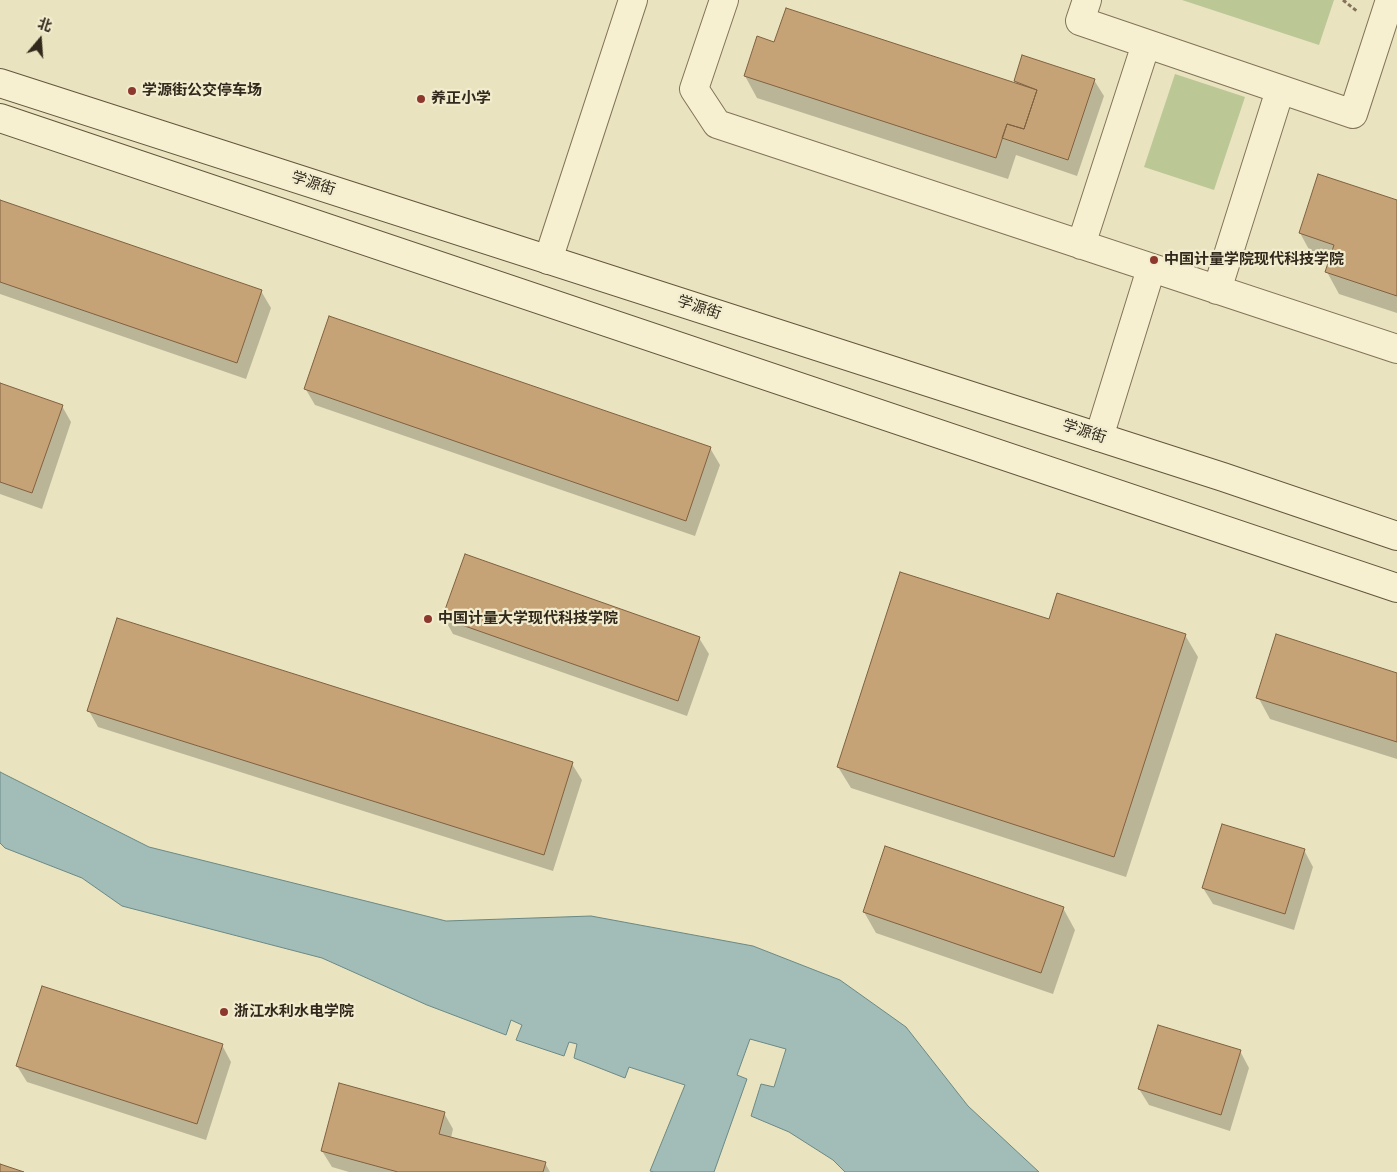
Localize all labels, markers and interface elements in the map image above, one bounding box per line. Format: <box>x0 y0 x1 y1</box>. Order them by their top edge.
north arrow <box>15 15 65 65</box>
text: 北 <box>36 16 54 35</box>
place label: 学源街公交停车场 <box>142 82 262 100</box>
marker: 学源街公交停车场 <box>126 85 138 97</box>
place label: 养正小学 <box>431 90 491 108</box>
marker: 养正小学 <box>415 93 427 105</box>
street label: 学源街 <box>289 168 337 200</box>
place label: 中国计量学院现代科技学院 <box>1164 251 1344 269</box>
marker: 中国计量学院现代科技学院 <box>1148 254 1160 266</box>
street label: 学源街 <box>675 292 723 324</box>
street label: 学源街 <box>1060 416 1108 448</box>
place label: 中国计量大学现代科技学院 <box>438 610 618 628</box>
marker: 中国计量大学现代科技学院 <box>422 613 434 625</box>
place label: 浙江水利水电学院 <box>234 1003 354 1021</box>
marker: 浙江水利水电学院 <box>218 1006 230 1018</box>

